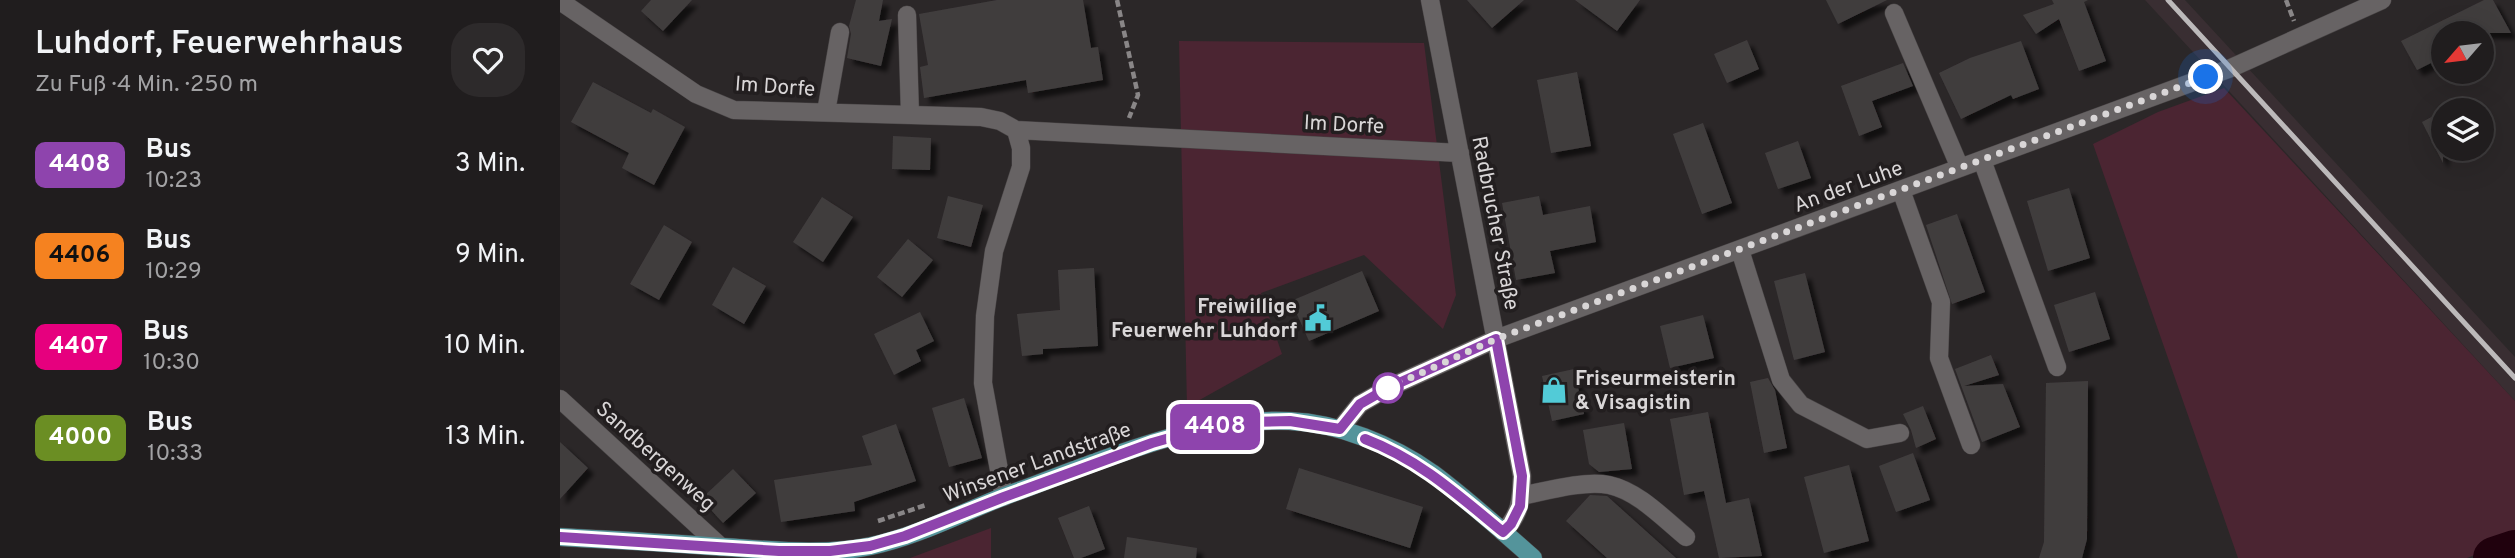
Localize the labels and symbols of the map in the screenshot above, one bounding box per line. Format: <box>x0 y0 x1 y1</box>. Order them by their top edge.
north arrow <box>2431 21 2494 84</box>
your location <box>2188 59 2223 94</box>
street label: Im Dorfe <box>734 71 816 104</box>
street label: Im Dorfe <box>1303 110 1385 141</box>
street label: Radbrucher Straße <box>1464 134 1525 313</box>
street label: An der Luhe <box>1790 155 1907 220</box>
place label: Freiwillige Feuerwehr Luhdorf <box>1111 294 1297 345</box>
public building icon: Freiwillige Feuerwehr Luhdorf <box>1303 303 1333 333</box>
place label: Friseurmeisterin & Visagistin <box>1575 366 1736 417</box>
unlabelled marker <box>1373 373 1403 403</box>
shop icon: Friseurmeisterin & Visagistin <box>1539 375 1569 405</box>
street label: Sandbergenweg <box>589 396 721 518</box>
line badge: 4408 <box>1166 404 1264 450</box>
street label: Winsener Landstraße <box>940 417 1135 510</box>

